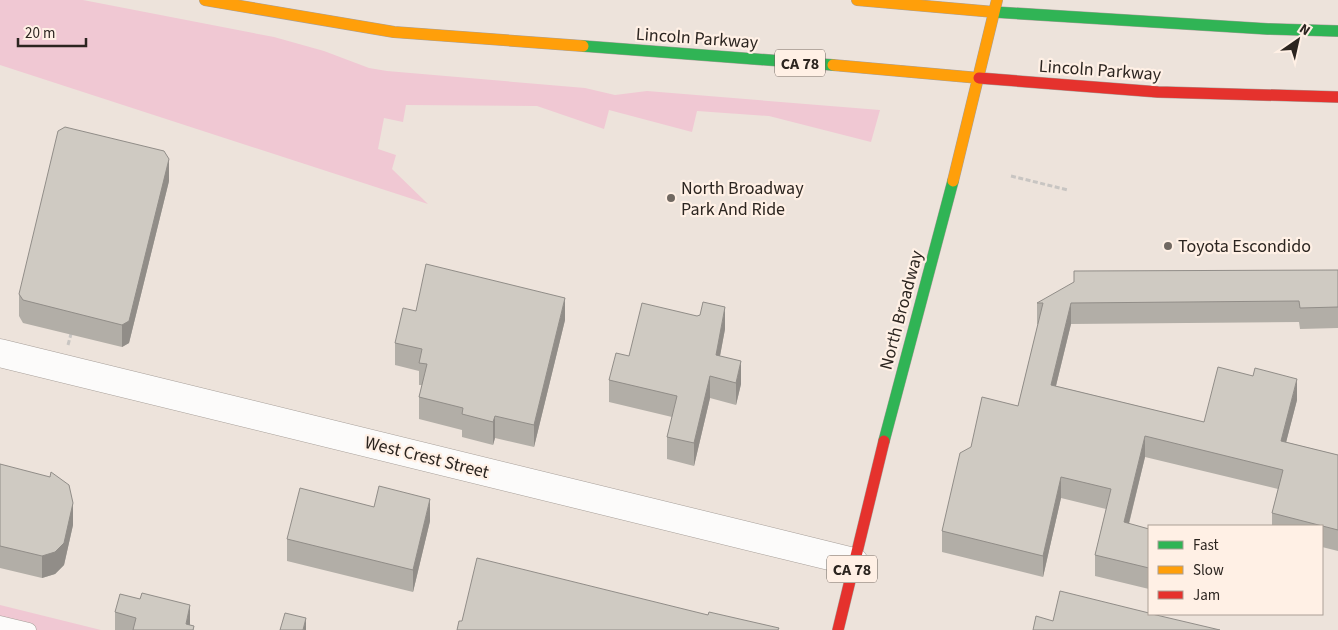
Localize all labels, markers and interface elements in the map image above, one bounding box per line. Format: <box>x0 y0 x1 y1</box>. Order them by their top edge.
scale bar <box>18 15 85 47</box>
north arrow <box>1273 15 1323 65</box>
text: N <box>1295 19 1314 41</box>
street label: Lincoln Parkway <box>635 22 760 55</box>
text: 20 m <box>25 23 55 44</box>
road number: CA 78 <box>775 49 825 76</box>
street label: Lincoln Parkway <box>1038 54 1163 87</box>
place label: North Broadway Park And Ride <box>681 176 804 222</box>
marker: North Broadway Park And Ride <box>665 192 677 204</box>
place label: Toyota Escondido <box>1178 234 1311 259</box>
marker: Toyota Escondido <box>1162 240 1174 252</box>
street label: North Broadway <box>874 247 930 373</box>
street label: West Crest Street <box>362 430 492 485</box>
legend <box>1148 525 1323 615</box>
text: Fast <box>1193 535 1219 556</box>
road number: CA 78 <box>827 556 877 582</box>
text: Slow <box>1193 560 1224 581</box>
text: Jam <box>1193 585 1220 606</box>

